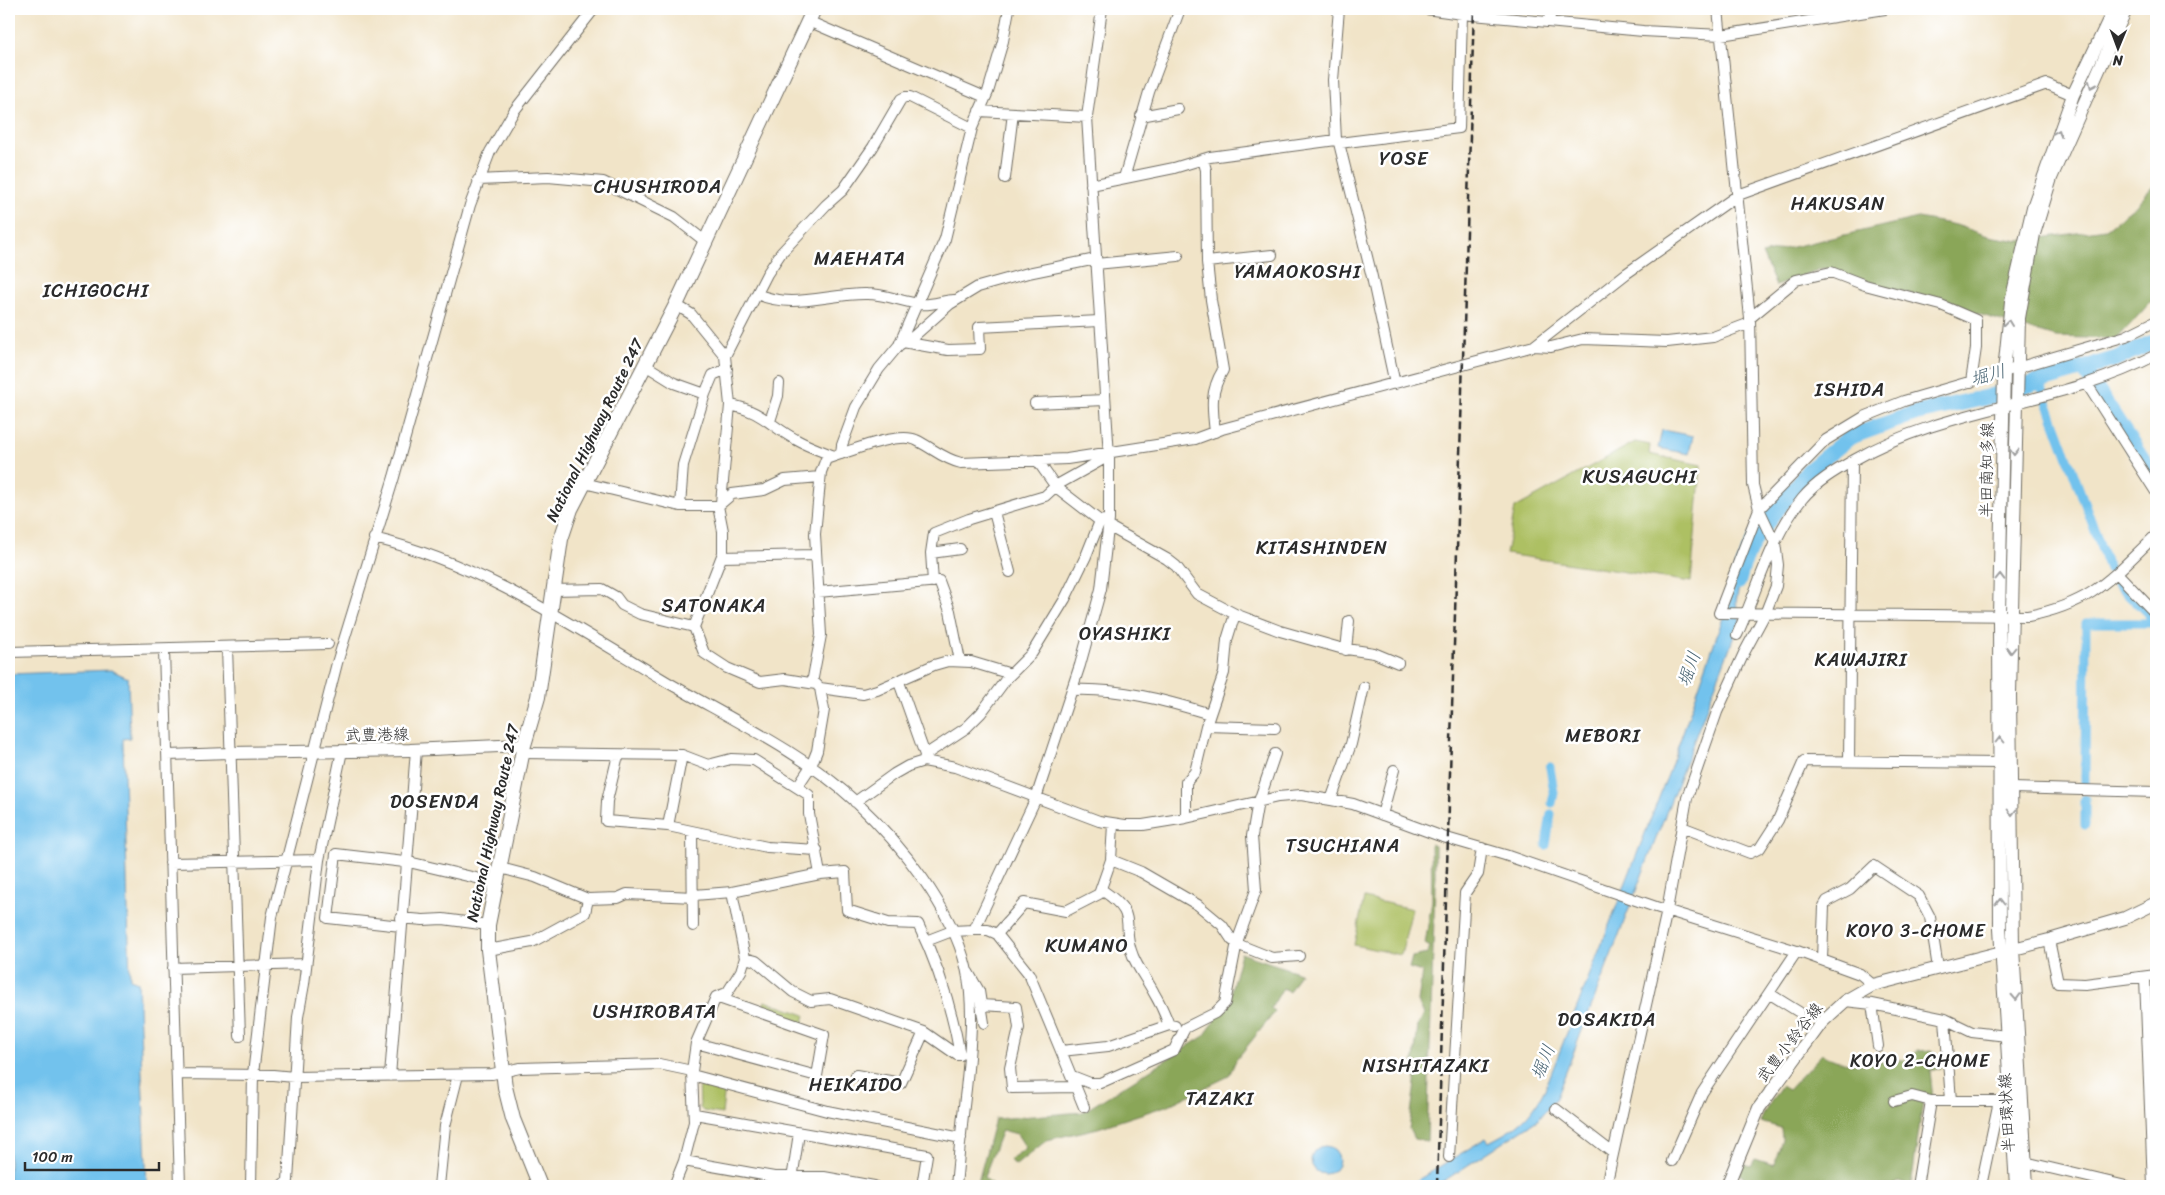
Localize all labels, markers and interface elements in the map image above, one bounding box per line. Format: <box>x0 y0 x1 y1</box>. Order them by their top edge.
north arrow <box>2092 22 2142 72</box>
text: N <box>2112 48 2124 73</box>
one-way arrow <box>2087 80 2098 89</box>
one-way arrow <box>2052 129 2062 138</box>
district label: YOSE <box>1379 142 1429 175</box>
district label: CHUSHIRODA <box>594 170 722 203</box>
district label: HAKUSAN <box>1791 187 1885 220</box>
district label: MAEHATA <box>814 242 906 275</box>
district label: YAMAOKOSHI <box>1235 255 1362 288</box>
district label: ICHIGOCHI <box>42 274 150 307</box>
one-way arrow <box>2002 319 2013 327</box>
street label: National Highway Route 247 <box>537 333 652 527</box>
water label: 堀川 <box>1966 355 2010 395</box>
district label: ISHIDA <box>1814 373 1885 406</box>
street label: 半田南知多線 <box>1971 422 2002 518</box>
one-way arrow <box>2009 448 2020 456</box>
district label: KUSAGUCHI <box>1583 460 1698 493</box>
district label: KITASHINDEN <box>1256 531 1388 564</box>
one-way arrow <box>1995 573 2005 581</box>
district label: SATONAKA <box>662 589 766 622</box>
district label: OYASHIKI <box>1079 617 1172 650</box>
district label: KAWAJIRI <box>1814 643 1908 676</box>
one-way arrow <box>2005 646 2016 654</box>
water label: 堀川 <box>1668 647 1710 691</box>
street label: 武豊港線 <box>345 719 409 750</box>
district label: MEBORI <box>1565 719 1641 752</box>
street label: National Highway Route 247 <box>457 721 528 925</box>
one-way arrow <box>1995 736 2005 744</box>
district label: DOSENDA <box>390 785 480 818</box>
one-way arrow <box>2007 808 2017 816</box>
district label: TSUCHIANA <box>1285 829 1401 862</box>
one-way arrow <box>1995 898 2005 906</box>
district label: KOYO 3-CHOME <box>1846 915 1986 947</box>
district label: KUMANO <box>1045 929 1129 962</box>
one-way arrow <box>2010 993 2021 1001</box>
district label: USHIROBATA <box>593 995 717 1028</box>
street label: 武豊小鈴谷線 <box>1748 996 1830 1089</box>
district label: DOSAKIDA <box>1558 1003 1656 1036</box>
water label: 堀川 <box>1521 1039 1565 1085</box>
district label: KOYO 2-CHOME <box>1850 1045 1990 1077</box>
district label: NISHITAZAKI <box>1362 1049 1490 1082</box>
district label: HEIKAIDO <box>809 1068 903 1101</box>
street label: 半田環状線 <box>1990 1072 2023 1154</box>
district label: TAZAKI <box>1186 1082 1255 1115</box>
scale bar <box>25 1140 159 1172</box>
text: 100 m <box>32 1144 73 1170</box>

